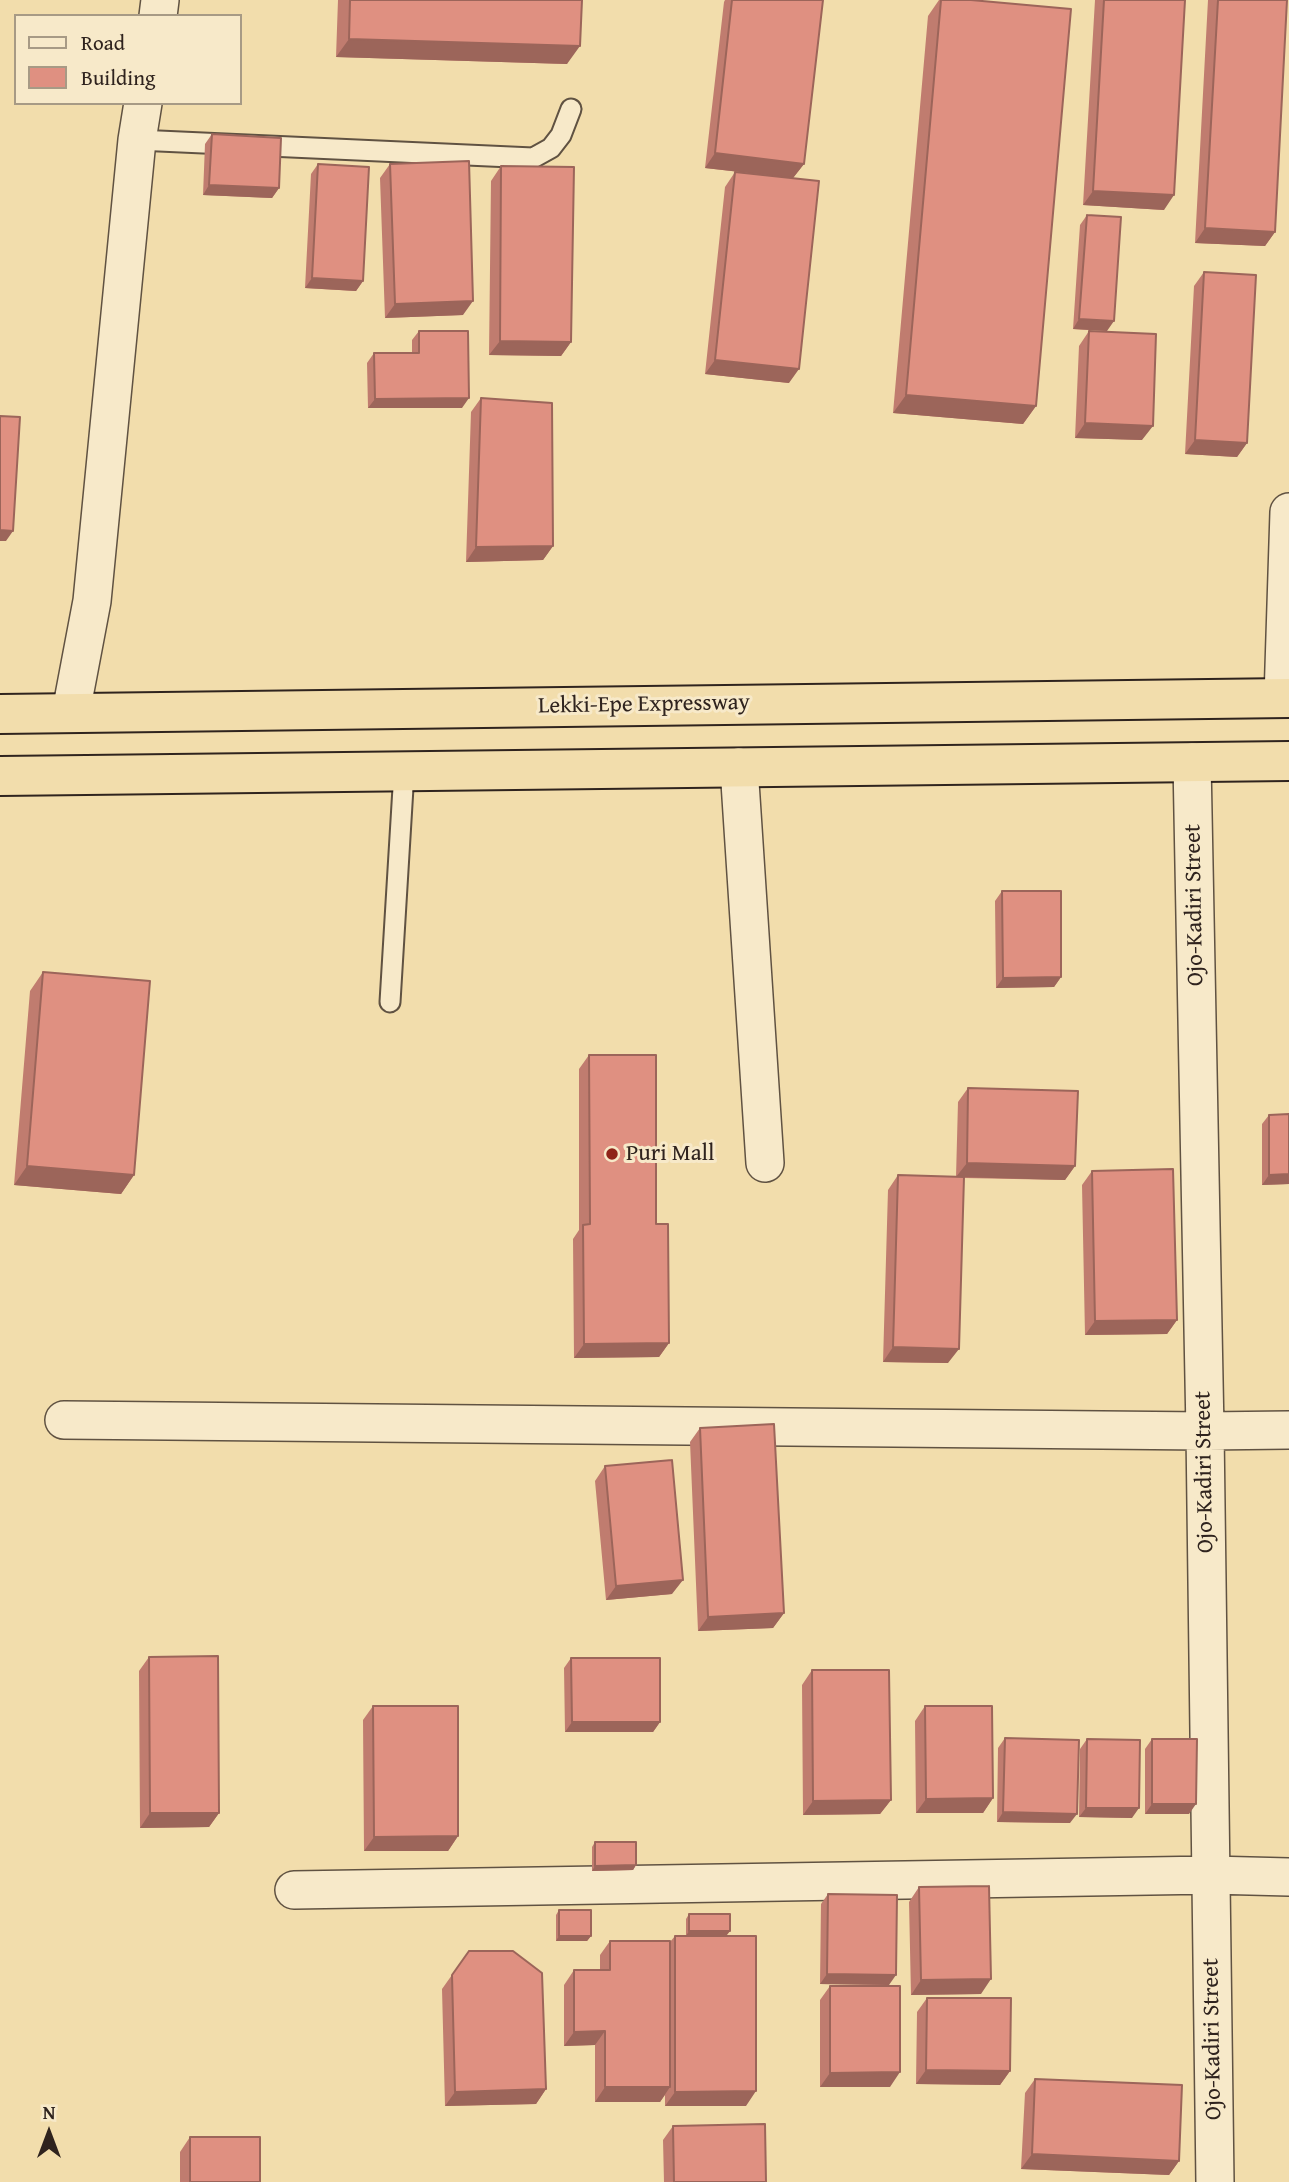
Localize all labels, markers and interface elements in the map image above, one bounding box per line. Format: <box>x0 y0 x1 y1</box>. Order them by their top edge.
legend <box>14 14 242 105</box>
text: Road <box>81 27 125 58</box>
text: Building <box>81 62 155 93</box>
street label: Lekki-Epe Expressway <box>538 689 750 721</box>
street label: Ojo-Kadiri Street <box>1180 824 1210 986</box>
place label: Puri Mall <box>626 1140 714 1168</box>
marker: Puri Mall <box>604 1146 620 1162</box>
street label: Ojo-Kadiri Street <box>1190 1391 1220 1553</box>
street label: Ojo-Kadiri Street <box>1198 1958 1228 2120</box>
north arrow <box>14 2098 84 2168</box>
text: N <box>43 2098 55 2126</box>

